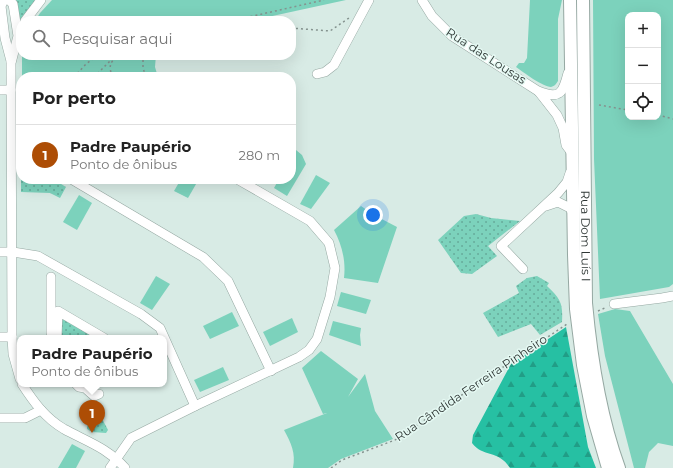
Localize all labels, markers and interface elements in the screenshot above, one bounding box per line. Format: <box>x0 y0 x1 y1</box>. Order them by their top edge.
map controls <box>625 12 661 120</box>
button: + <box>625 12 661 48</box>
search box <box>16 16 296 60</box>
street label: Rua das Lousas <box>443 24 529 87</box>
icon: search <box>30 27 52 49</box>
text: Pesquisar aqui <box>62 29 173 48</box>
button: − <box>625 48 661 84</box>
button: locate <box>625 84 661 120</box>
text: Por perto <box>32 88 116 108</box>
text: Padre Paupério <box>70 137 191 156</box>
text: 1 <box>42 147 48 163</box>
text: 280 m <box>239 147 280 163</box>
text: Ponto de ônibus <box>70 156 177 172</box>
street label: Rua Dom Luís I <box>578 190 594 282</box>
your location <box>363 205 383 225</box>
street label: Rua Cândida Ferreira Pinheiro <box>392 331 550 444</box>
popup <box>17 335 167 387</box>
text: Padre Paupério <box>31 344 153 363</box>
text: Ponto de ônibus <box>31 363 138 379</box>
pin: 1 <box>79 400 105 433</box>

